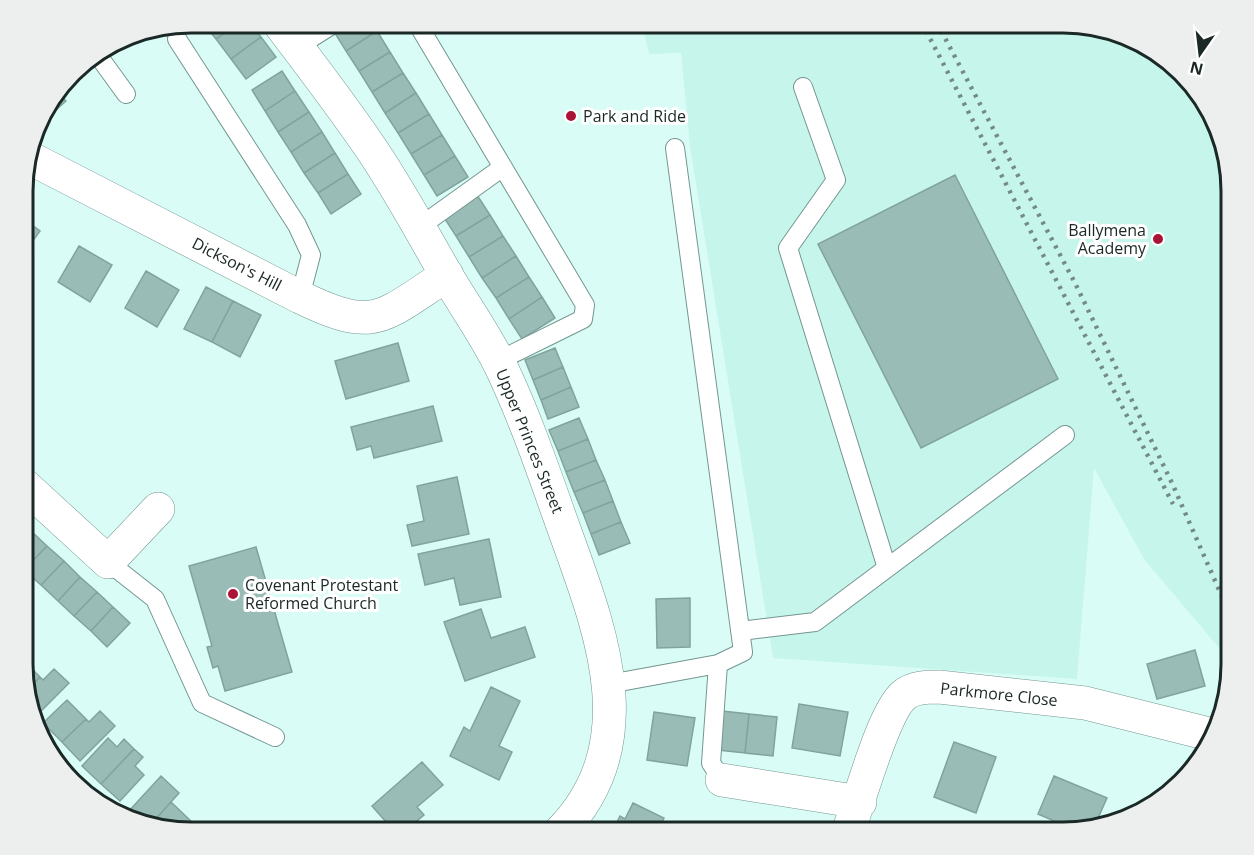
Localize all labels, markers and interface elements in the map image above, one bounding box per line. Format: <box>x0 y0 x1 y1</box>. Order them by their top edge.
north arrow <box>1170 24 1230 84</box>
text: N <box>1187 56 1205 81</box>
place label: Park and Ride <box>583 105 686 127</box>
marker: Park and Ride <box>564 109 578 123</box>
place label: Ballymena Academy <box>1068 219 1147 259</box>
street label: Dickson's Hill <box>188 232 286 296</box>
marker: Ballymena Academy <box>1151 232 1165 246</box>
street label: Upper Princes Street <box>491 365 569 517</box>
place label: Covenant Protestant Reformed Church <box>245 574 399 614</box>
marker: Covenant Protestant Reformed Church <box>226 587 240 601</box>
street label: Parkmore Close <box>939 677 1059 711</box>

